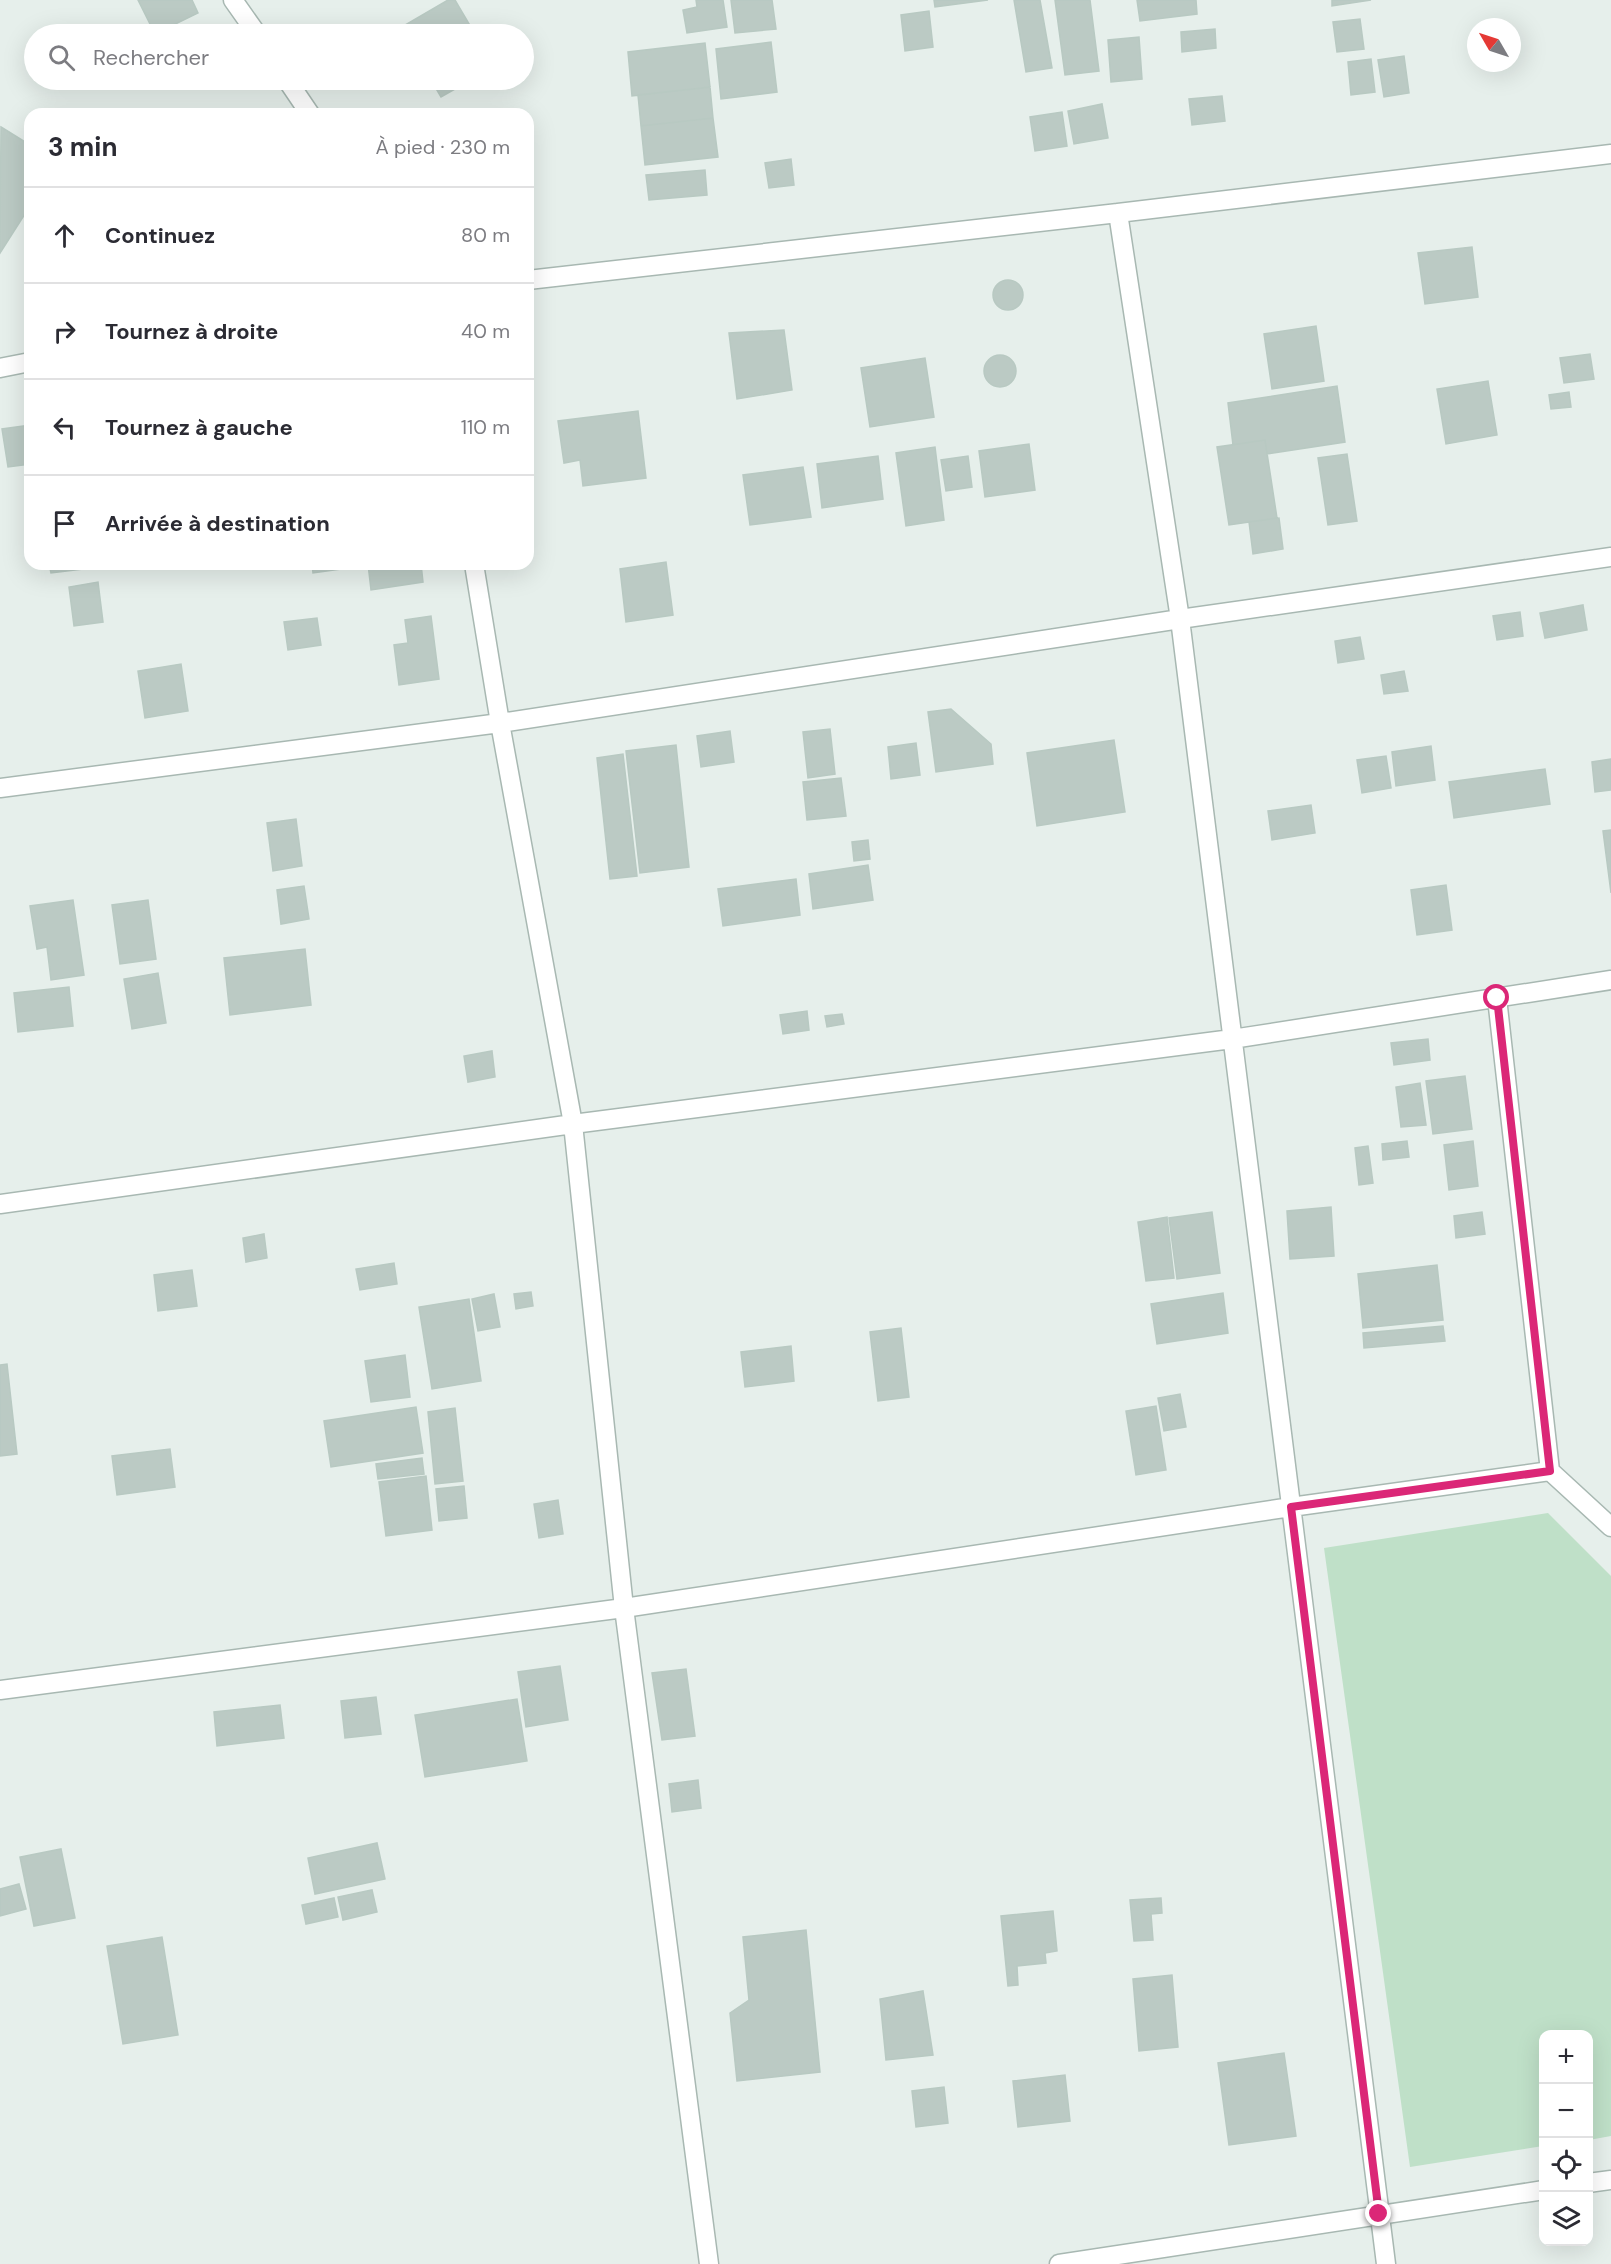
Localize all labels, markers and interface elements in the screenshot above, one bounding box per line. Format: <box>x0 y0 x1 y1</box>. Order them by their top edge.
north arrow <box>1467 18 1521 72</box>
search box <box>24 24 534 90</box>
icon: search <box>45 41 78 74</box>
text: Rechercher <box>93 43 209 72</box>
text: 3 min <box>48 130 117 164</box>
text: À pied · 230 m <box>375 134 510 160</box>
icon: ahead <box>48 219 81 252</box>
text: Continuez <box>105 221 215 250</box>
text: 80 m <box>461 222 510 248</box>
icon: right <box>48 315 81 348</box>
text: Tournez à droite <box>105 317 278 346</box>
text: 40 m <box>461 318 510 344</box>
icon: left <box>48 411 81 444</box>
text: Tournez à gauche <box>105 413 293 442</box>
text: 110 m <box>461 414 510 440</box>
icon: arrive <box>48 507 81 540</box>
text: Arrivée à destination <box>105 509 330 538</box>
route start <box>1483 984 1509 1010</box>
map controls <box>1539 2030 1593 2246</box>
button: + <box>1539 2030 1593 2084</box>
button: − <box>1539 2084 1593 2138</box>
button: locate <box>1539 2138 1593 2192</box>
button: layers <box>1539 2192 1593 2246</box>
route end <box>1365 2200 1391 2226</box>

